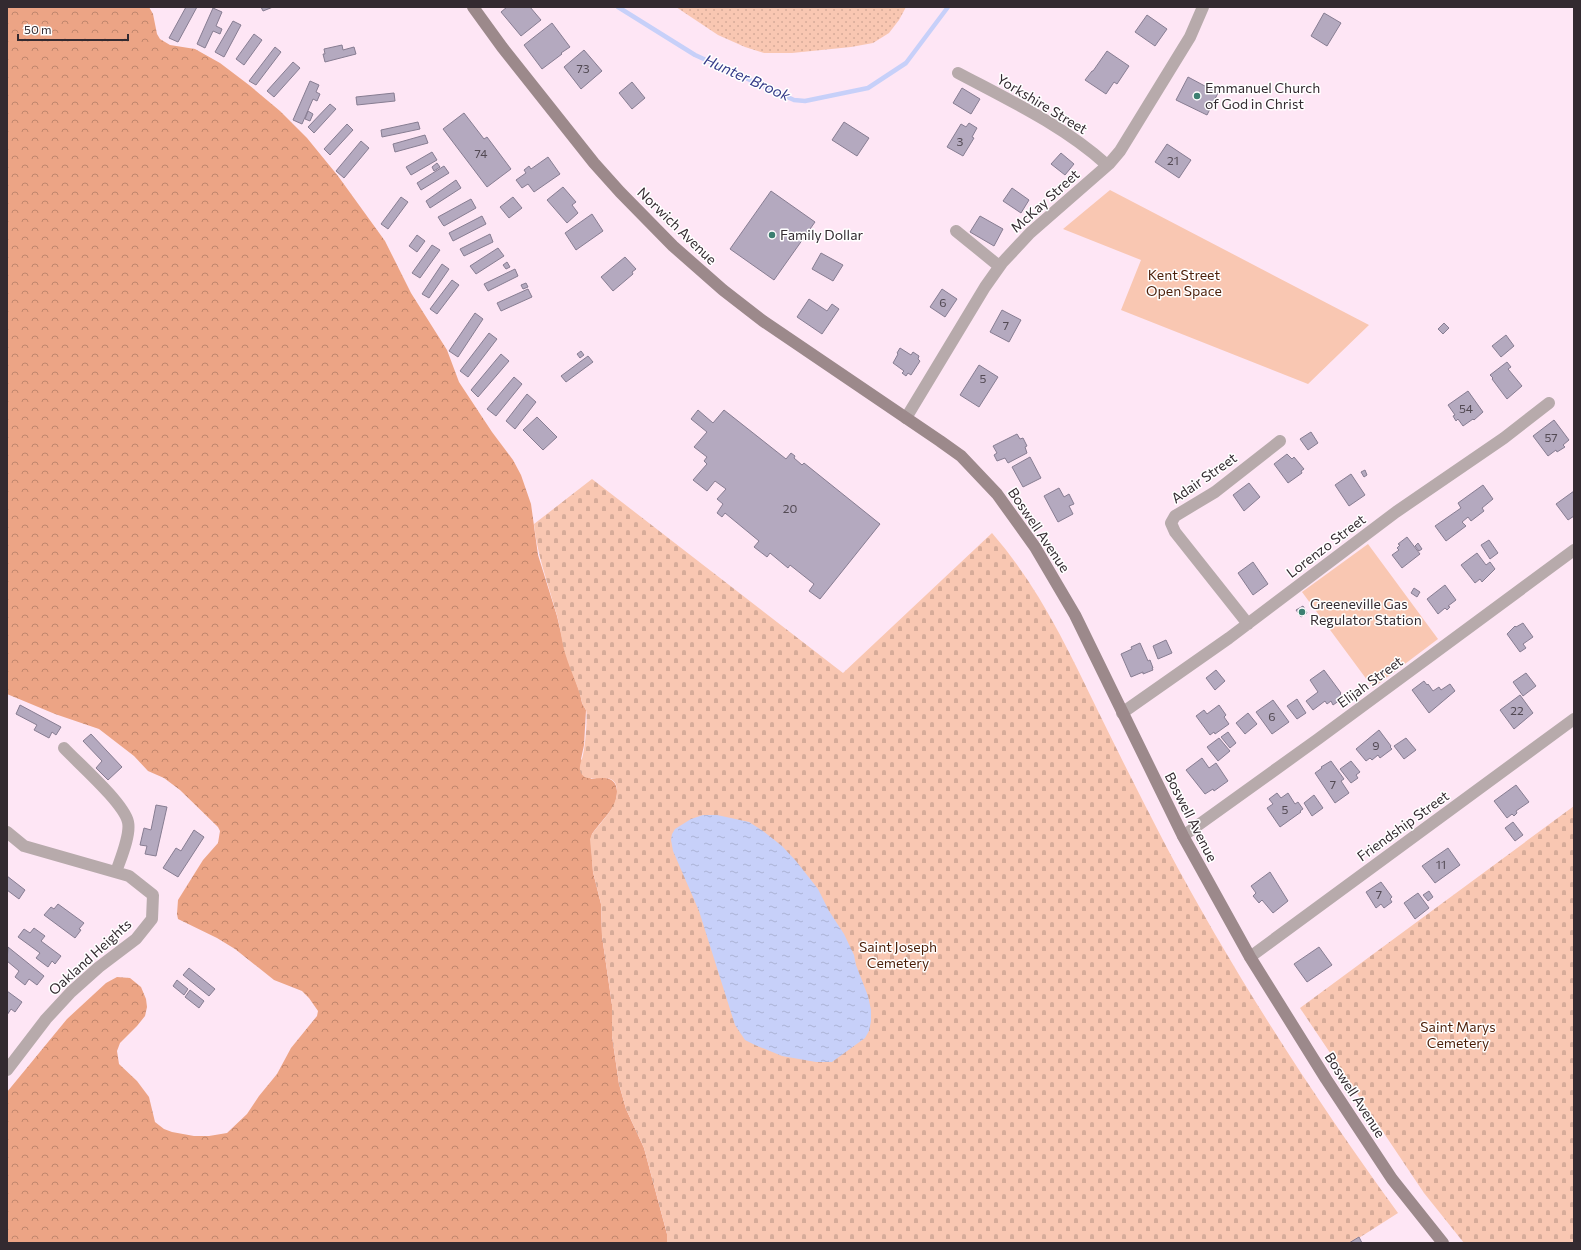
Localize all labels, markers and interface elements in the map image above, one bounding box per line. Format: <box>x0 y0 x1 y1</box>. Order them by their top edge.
scale bar <box>18 16 128 42</box>
text: 50 m <box>24 22 52 36</box>
water label: Hunter Brook <box>701 50 794 104</box>
house number: 73 <box>576 61 590 75</box>
street label: Yorkshire Street <box>994 70 1091 137</box>
place label: Emmanuel Church of God in Christ <box>1205 79 1320 112</box>
marker: Emmanuel Church of God in Christ <box>1192 91 1202 101</box>
house number: 3 <box>957 134 964 148</box>
house number: 74 <box>475 146 487 160</box>
house number: 21 <box>1167 153 1179 167</box>
street label: McKay Street <box>1007 165 1083 236</box>
street label: Norwich Avenue <box>634 184 721 268</box>
place label: Family Dollar <box>780 226 863 243</box>
marker: Family Dollar <box>767 230 777 240</box>
park label: Kent Street Open Space <box>1146 266 1222 299</box>
house number: 6 <box>939 295 947 309</box>
house number: 7 <box>1003 318 1009 332</box>
house number: 5 <box>980 371 987 385</box>
house number: 54 <box>1459 401 1473 415</box>
house number: 57 <box>1544 430 1558 444</box>
street label: Adair Street <box>1168 449 1240 506</box>
street label: Boswell Avenue <box>1005 484 1074 575</box>
house number: 20 <box>783 501 797 515</box>
street label: Lorenzo Street <box>1283 510 1369 581</box>
place label: Greeneville Gas Regulator Station <box>1310 595 1422 628</box>
marker: Greeneville Gas Regulator Station <box>1297 607 1307 617</box>
street label: Elijah Street <box>1334 652 1406 711</box>
house number: 22 <box>1510 703 1524 717</box>
house number: 6 <box>1268 709 1276 723</box>
house number: 9 <box>1372 738 1380 752</box>
street label: Boswell Avenue <box>1162 769 1221 864</box>
house number: 7 <box>1330 777 1336 791</box>
street label: Friendship Street <box>1354 787 1452 865</box>
house number: 5 <box>1282 802 1289 816</box>
house number: 11 <box>1436 857 1446 871</box>
house number: 7 <box>1376 887 1382 901</box>
street label: Oakland Heights <box>45 915 134 998</box>
park label: Saint Joseph Cemetery <box>859 938 937 971</box>
park label: Saint Marys Cemetery <box>1420 1018 1496 1051</box>
street label: Boswell Avenue <box>1322 1049 1389 1141</box>

